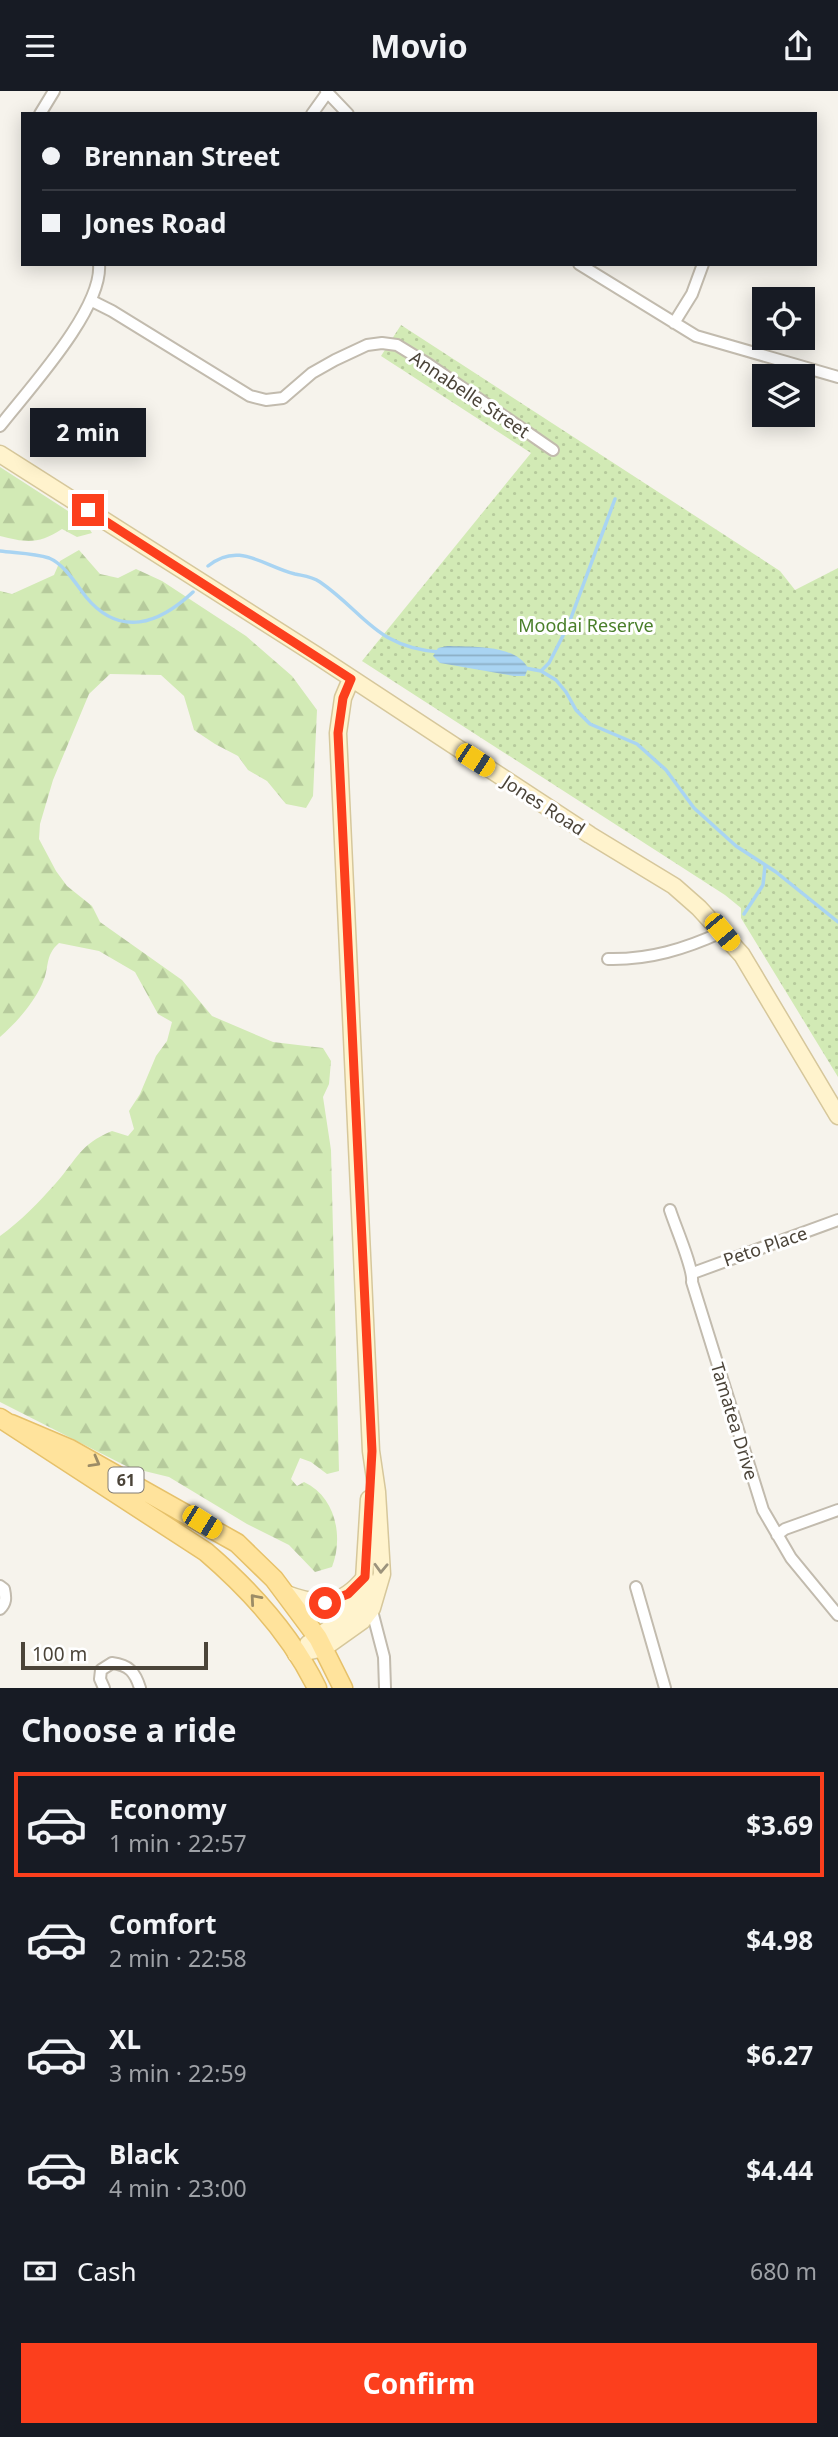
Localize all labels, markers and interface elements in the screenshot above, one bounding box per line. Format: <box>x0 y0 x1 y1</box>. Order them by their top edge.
text: Movio <box>370 24 468 67</box>
icon: menu <box>21 27 59 65</box>
icon: share <box>779 27 817 65</box>
text: Brennan Street <box>84 138 280 174</box>
text: Jones Road <box>84 205 226 241</box>
map controls <box>752 287 815 427</box>
button: locate <box>752 287 815 350</box>
street label: Annabelle Street <box>405 345 535 443</box>
button: layers <box>752 364 815 427</box>
callout: 2 min <box>30 409 146 457</box>
text: 2 min <box>56 416 120 448</box>
route end <box>72 494 104 526</box>
park label: Moodai Reserve <box>518 613 654 637</box>
car <box>452 740 499 780</box>
street label: Jones Road <box>497 768 590 841</box>
car <box>701 909 744 955</box>
street label: Peto Place <box>720 1220 810 1272</box>
street label: Tamatea Drive <box>706 1359 764 1483</box>
one-way arrow <box>88 1454 100 1468</box>
road number: 61 <box>108 1467 144 1492</box>
car <box>179 1502 226 1542</box>
one-way arrow <box>373 1563 388 1574</box>
route start <box>309 1587 341 1619</box>
one-way arrow <box>251 1595 263 1608</box>
scale bar <box>21 1639 208 1671</box>
text: 100 m <box>32 1641 87 1667</box>
text: Choose a ride <box>21 1708 237 1751</box>
text: Economy <box>109 1791 227 1827</box>
icon: car <box>25 1793 88 1856</box>
text: $3.69 <box>746 1807 813 1843</box>
text: 1 min · 22:57 <box>109 1827 247 1859</box>
text: Comfort <box>109 1906 217 1942</box>
icon: car <box>25 1908 88 1971</box>
text: $4.98 <box>746 1922 813 1958</box>
text: 2 min · 22:58 <box>109 1942 247 1974</box>
text: XL <box>109 2021 141 2057</box>
icon: car <box>25 2023 88 2086</box>
text: $6.27 <box>746 2037 813 2073</box>
text: 3 min · 22:59 <box>109 2057 247 2089</box>
text: Black <box>109 2136 179 2172</box>
icon: car <box>25 2138 88 2201</box>
text: $4.44 <box>746 2152 813 2188</box>
text: 4 min · 23:00 <box>109 2172 247 2204</box>
icon: cash <box>21 2252 59 2290</box>
text: Cash <box>77 2253 137 2289</box>
text: 680 m <box>750 2255 817 2287</box>
button: Confirm <box>21 2343 817 2423</box>

